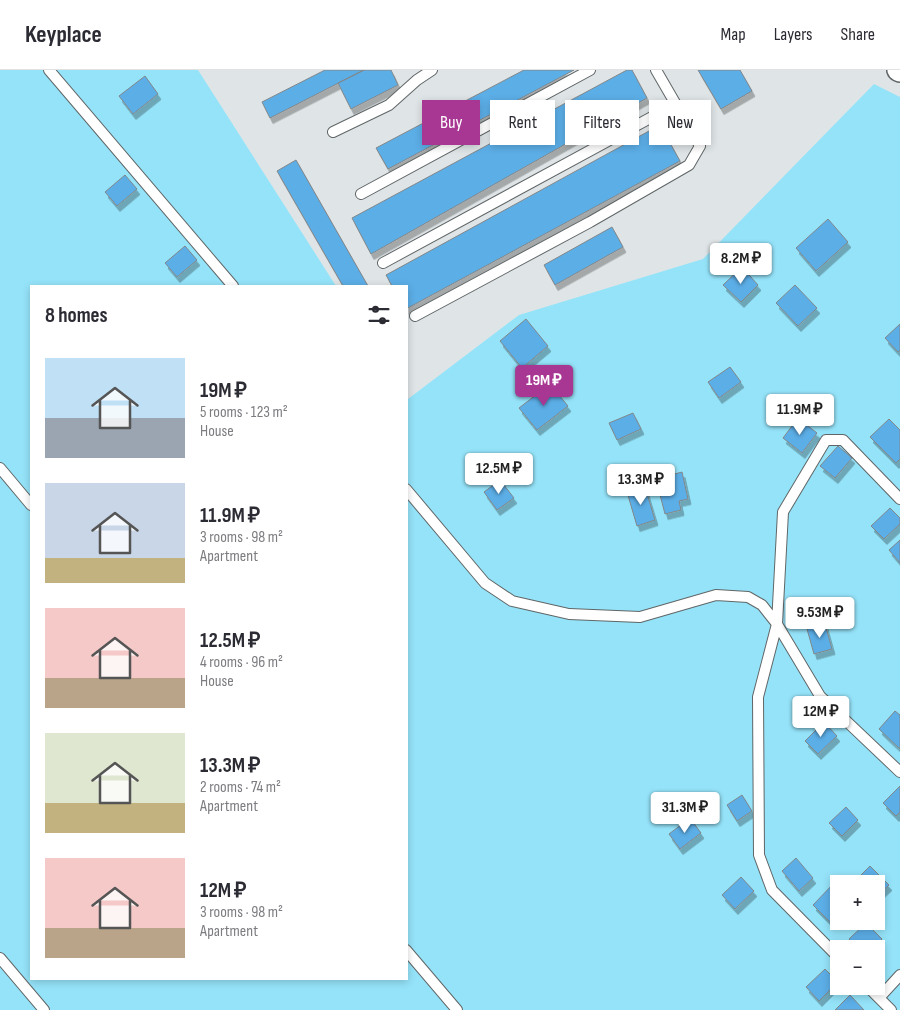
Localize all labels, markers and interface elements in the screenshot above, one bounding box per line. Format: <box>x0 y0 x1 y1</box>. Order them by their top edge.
text: Keyplace <box>25 20 102 49</box>
text: Map <box>721 24 746 45</box>
text: Layers <box>774 24 813 45</box>
text: Share <box>841 24 875 45</box>
chip: Buy <box>422 100 480 145</box>
chip: Rent <box>490 100 555 145</box>
chip: Filters <box>565 100 639 145</box>
chip: New <box>649 100 711 145</box>
pin: 8.2M ₽ <box>700 242 782 285</box>
text: 8.2M ₽ <box>721 249 761 268</box>
icon: filters <box>365 301 393 329</box>
text: 8 homes <box>45 303 108 328</box>
pin: 19M ₽ <box>509 364 579 407</box>
text: 19M ₽ <box>526 371 562 390</box>
icon: home <box>85 378 145 438</box>
text: 19M ₽ <box>200 378 247 403</box>
pin: 11.9M ₽ <box>754 394 846 436</box>
text: 11.9M ₽ <box>777 400 823 419</box>
text: 5 rooms · 123 m² <box>200 403 288 422</box>
text: House <box>200 422 234 441</box>
pin: 12.5M ₽ <box>453 452 545 495</box>
text: 12.5M ₽ <box>476 459 522 478</box>
pin: 13.3M ₽ <box>595 464 687 506</box>
text: 13.3M ₽ <box>618 470 664 489</box>
icon: home <box>85 503 145 563</box>
text: 11.9M ₽ <box>200 503 260 528</box>
text: 3 rooms · 98 m² <box>200 528 283 547</box>
text: Apartment <box>200 547 258 566</box>
pin: 9.53M ₽ <box>774 596 866 639</box>
text: 9.53M ₽ <box>796 603 844 622</box>
icon: home <box>85 628 145 688</box>
text: 12.5M ₽ <box>200 628 260 653</box>
text: 4 rooms · 96 m² <box>200 653 283 672</box>
text: House <box>200 672 234 691</box>
pin: 12M ₽ <box>786 696 856 738</box>
text: 12M ₽ <box>803 702 839 721</box>
icon: home <box>85 753 145 813</box>
text: 13.3M ₽ <box>200 753 261 778</box>
text: 2 rooms · 74 m² <box>200 778 281 797</box>
pin: 31.3M ₽ <box>639 792 731 834</box>
text: Apartment <box>200 797 258 816</box>
text: 31.3M ₽ <box>662 798 708 817</box>
map controls <box>830 875 885 995</box>
button: + <box>830 875 885 930</box>
icon: home <box>85 878 145 938</box>
text: 12M ₽ <box>200 878 246 903</box>
text: 3 rooms · 98 m² <box>200 903 283 922</box>
text: Apartment <box>200 922 258 941</box>
button: − <box>830 940 885 995</box>

